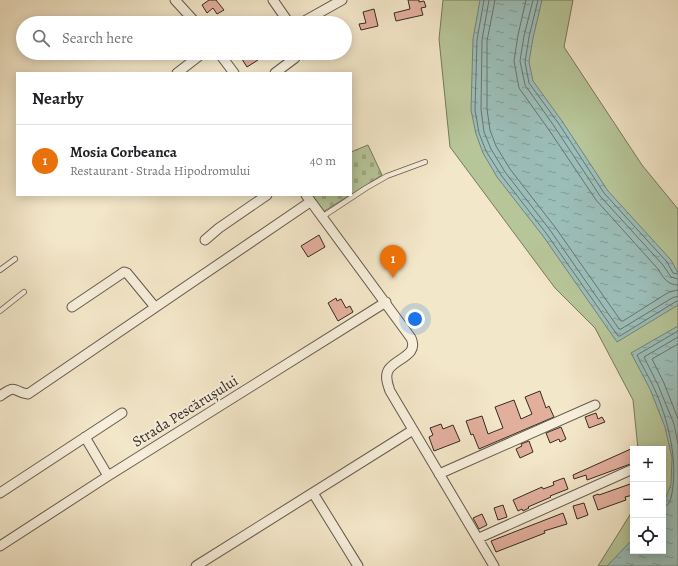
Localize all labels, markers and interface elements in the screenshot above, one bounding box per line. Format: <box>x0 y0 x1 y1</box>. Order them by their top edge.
search box <box>16 16 352 60</box>
icon: search <box>30 27 52 49</box>
text: Search here <box>62 28 133 48</box>
text: Nearby <box>32 87 83 110</box>
text: Mosia Corbeanca <box>70 142 177 162</box>
text: 1 <box>43 152 47 169</box>
text: 40 m <box>310 152 336 169</box>
text: Restaurant · Strada Hipodromului <box>70 162 250 179</box>
pin: 1 <box>380 245 406 278</box>
your location <box>405 309 425 329</box>
street label: Strada Pescărușului <box>128 370 242 452</box>
map controls <box>630 446 666 554</box>
button: + <box>630 446 666 482</box>
button: − <box>630 482 666 518</box>
button: locate <box>630 518 666 554</box>

